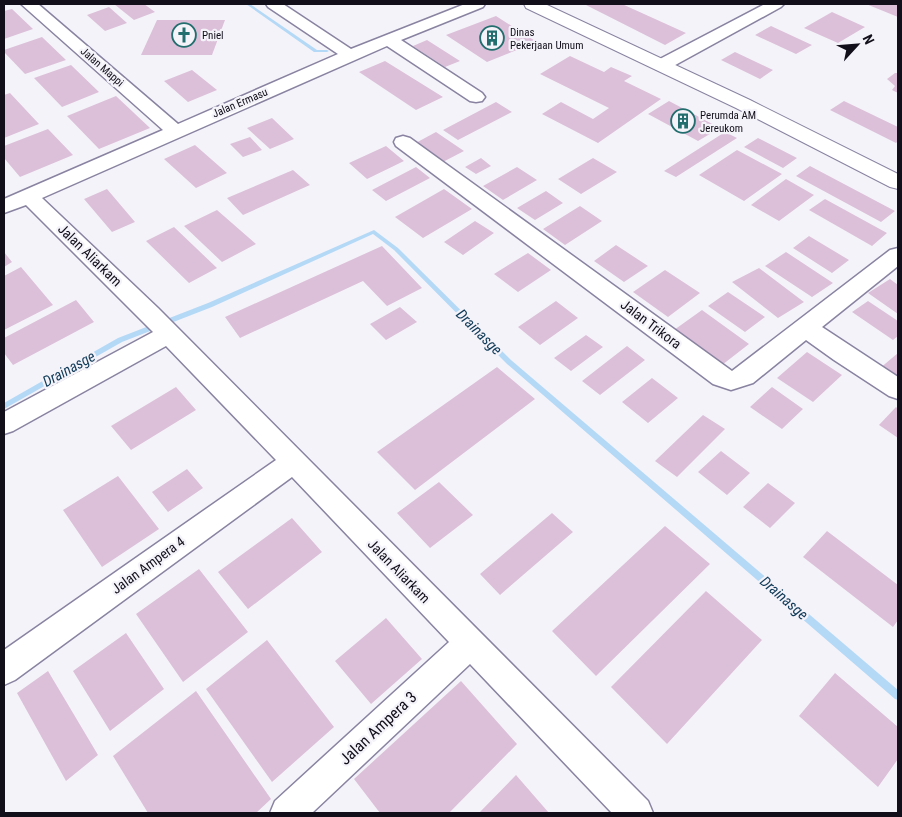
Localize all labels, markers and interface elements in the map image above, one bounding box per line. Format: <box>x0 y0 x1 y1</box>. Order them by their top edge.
north arrow <box>832 20 882 70</box>
church icon: Pniel <box>171 22 197 48</box>
building icon: Dinas Pekerjaan Umum <box>479 25 505 51</box>
place label: Dinas Pekerjaan Umum <box>510 26 583 52</box>
place label: Pniel <box>202 29 224 42</box>
text: N <box>860 32 878 47</box>
street label: Jalan Mappi <box>78 45 126 89</box>
street label: Jalan Ermasu <box>210 86 270 120</box>
building icon: Perumda AM Jereukom <box>670 108 696 134</box>
place label: Perumda AM Jereukom <box>700 109 756 135</box>
street label: Jalan Aliarkam <box>55 221 125 289</box>
street label: Jalan Trikora <box>618 296 684 352</box>
water label: Drainasge <box>452 305 506 359</box>
water label: Drainasge <box>40 347 99 391</box>
street label: Jalan Ampera 4 <box>108 533 188 597</box>
street label: Jalan Aliarkam <box>365 536 433 606</box>
water label: Drainasge <box>756 572 812 624</box>
street label: Jalan Ampera 3 <box>335 687 421 769</box>

